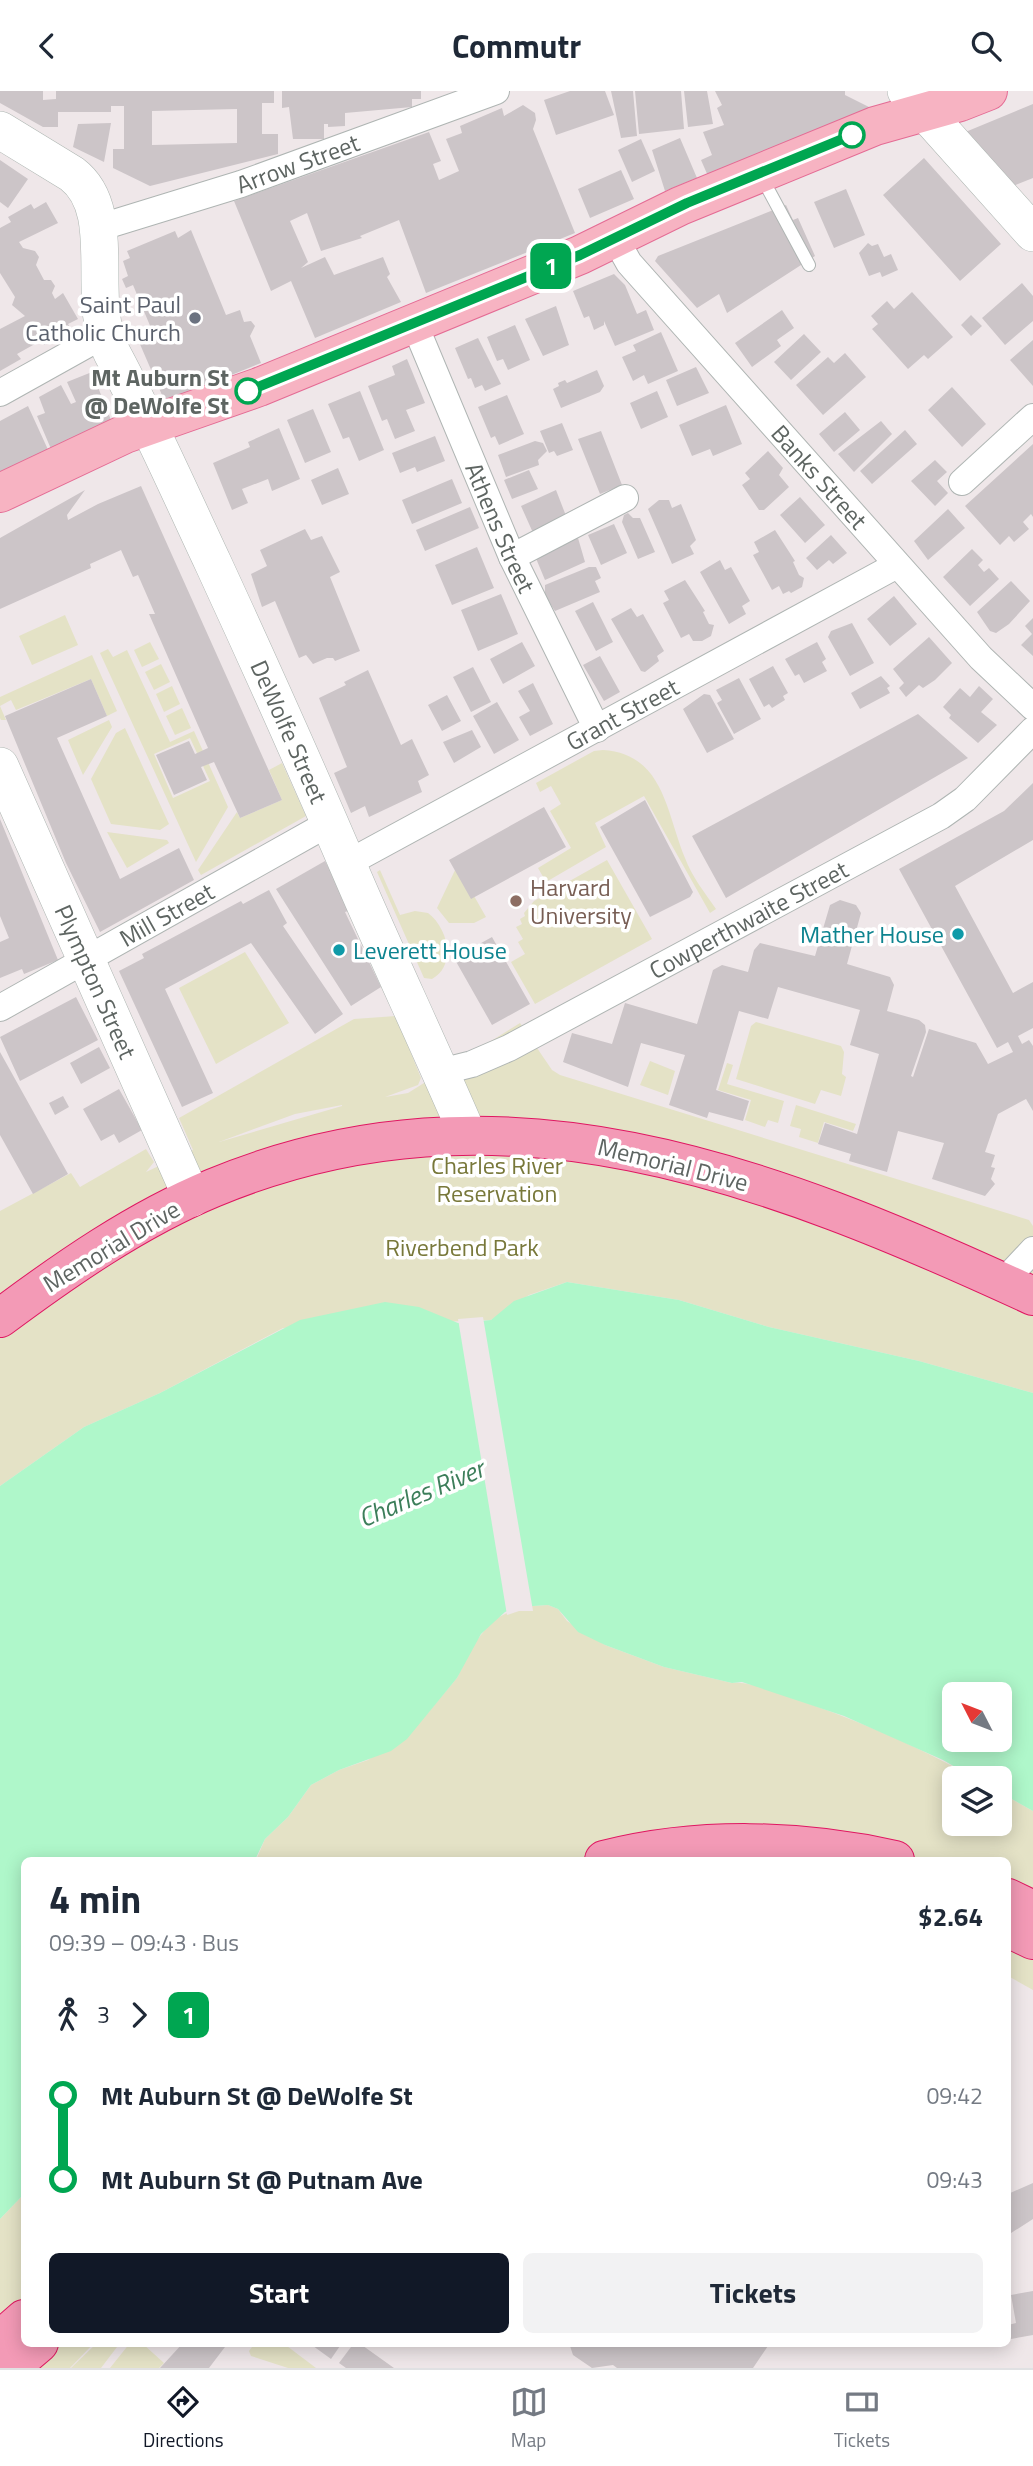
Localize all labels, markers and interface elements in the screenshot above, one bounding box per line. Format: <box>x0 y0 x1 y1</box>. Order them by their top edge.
text: Commutr <box>452 22 581 70</box>
icon: back <box>28 27 66 65</box>
icon: search <box>967 27 1005 65</box>
unlabelled marker <box>839 122 865 148</box>
street label: Arrow Street <box>231 124 365 202</box>
line badge: 1 <box>528 243 574 289</box>
text: 1 <box>544 248 558 284</box>
place label: Saint Paul Catholic Church <box>25 286 181 350</box>
marker: Saint Paul Catholic Church <box>187 310 203 326</box>
place label: Mt Auburn St @ DeWolfe St <box>84 359 229 423</box>
marker: Mt Auburn St @ DeWolfe St <box>235 378 261 404</box>
street label: Banks Street <box>763 416 876 538</box>
street label: Athens Street <box>456 457 545 599</box>
street label: DeWolfe Street <box>242 654 337 809</box>
street label: Grant Street <box>559 669 686 759</box>
street label: Cowperthwaite Street <box>642 851 855 988</box>
place label: Harvard University <box>530 869 632 933</box>
street label: Mill Street <box>112 873 221 956</box>
marker: Harvard University <box>508 893 524 909</box>
street label: Plympton Street <box>46 899 146 1065</box>
place label: Mather House <box>800 916 944 952</box>
marker: Mather House <box>950 926 966 942</box>
place label: Leverett House <box>353 932 507 968</box>
marker: Leverett House <box>331 942 347 958</box>
street label: Memorial Drive <box>594 1128 752 1200</box>
park label: Charles River Reservation <box>431 1147 563 1211</box>
street label: Memorial Drive <box>36 1191 186 1301</box>
park label: Riverbend Park <box>385 1229 539 1265</box>
water label: Charles River <box>352 1448 493 1537</box>
north arrow <box>942 1682 1012 1752</box>
map controls <box>942 1682 1012 1836</box>
button: layers <box>942 1766 1012 1836</box>
text: 4 min <box>49 1870 141 1928</box>
text: $2.64 <box>918 1897 983 1936</box>
text: 09:39 – 09:43 · Bus <box>49 1925 239 1960</box>
icon: walk <box>49 1996 87 2034</box>
icon: forward <box>120 1996 158 2034</box>
text: 3 <box>97 1997 110 2032</box>
text: 1 <box>182 1997 195 2033</box>
text: Mt Auburn St @ DeWolfe St <box>101 2076 413 2115</box>
text: 09:42 <box>926 2078 983 2113</box>
text: Mt Auburn St @ Putnam Ave <box>101 2160 423 2199</box>
text: 09:43 <box>926 2162 983 2197</box>
button: Start <box>49 2253 509 2333</box>
button: Tickets <box>523 2253 983 2333</box>
tab: Directions <box>143 2383 224 2454</box>
tab: Map <box>510 2383 548 2454</box>
tab: Tickets <box>834 2383 890 2454</box>

